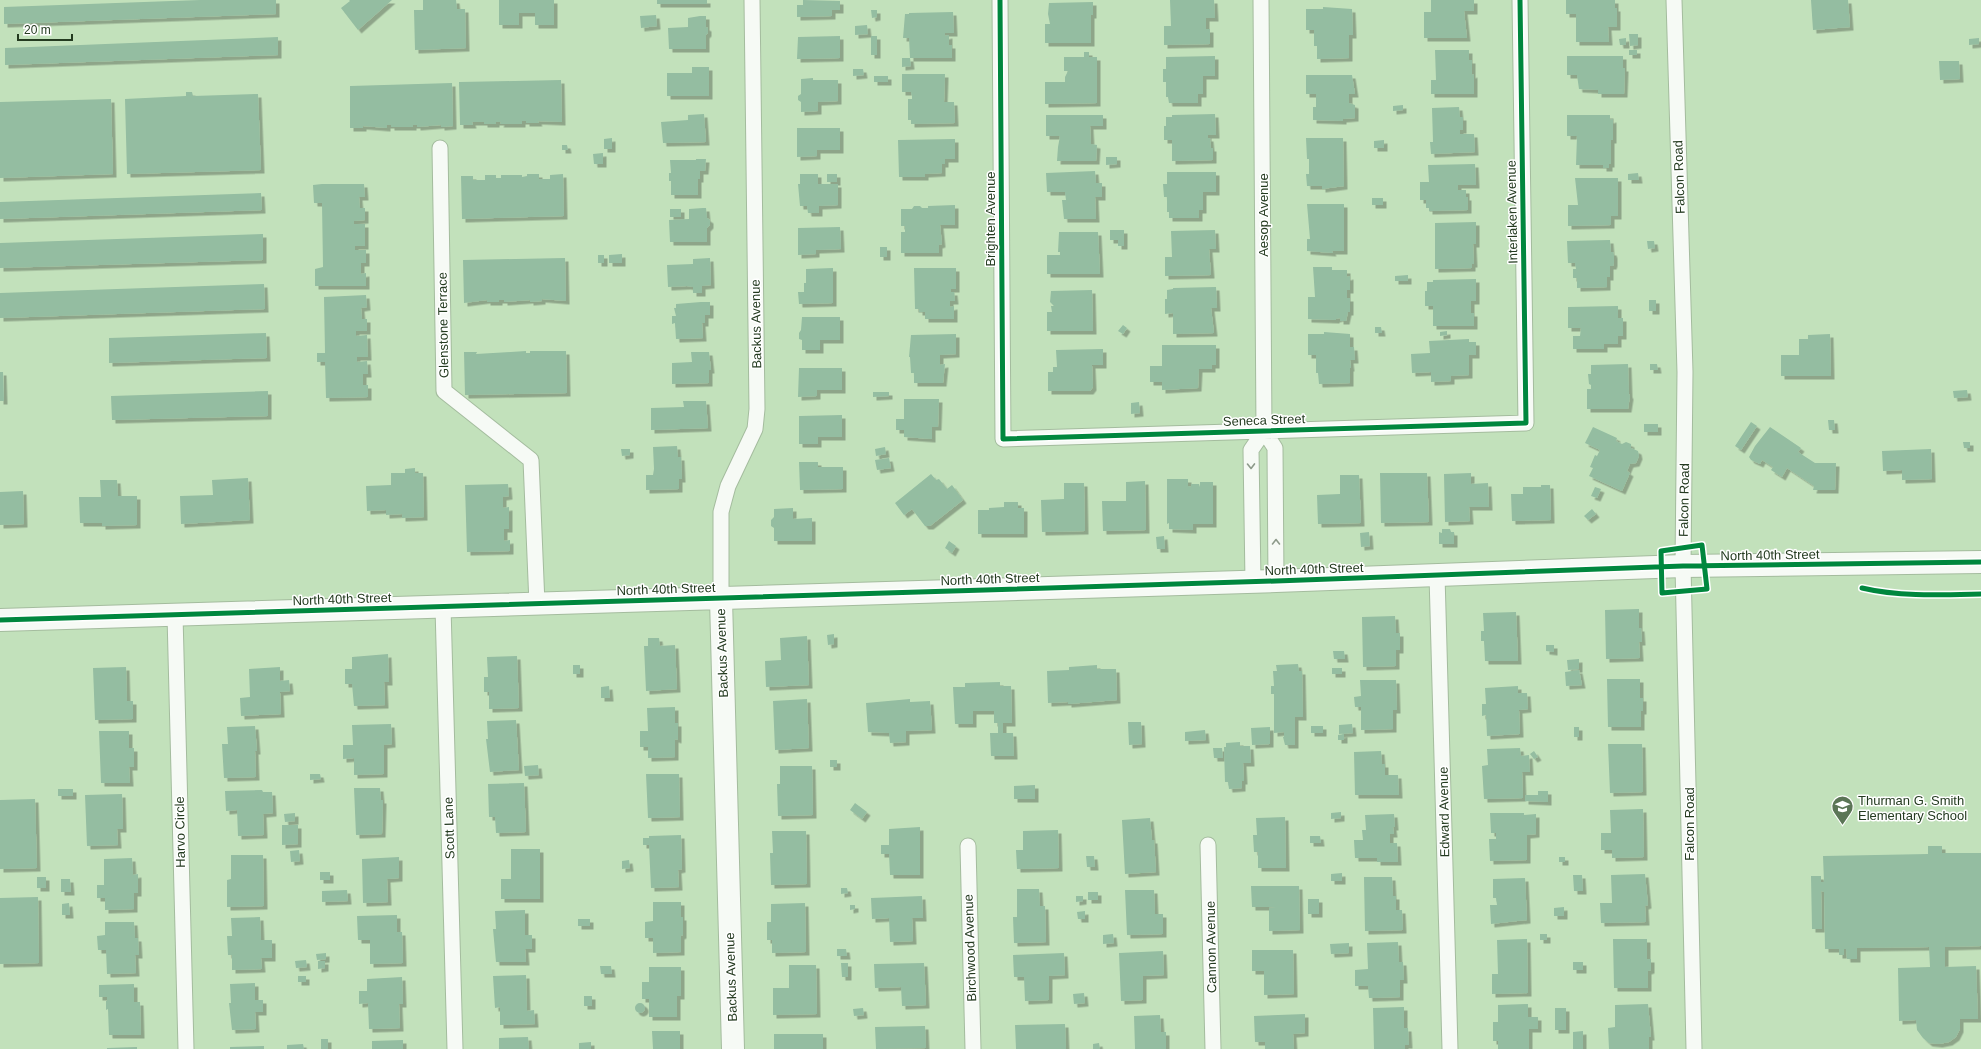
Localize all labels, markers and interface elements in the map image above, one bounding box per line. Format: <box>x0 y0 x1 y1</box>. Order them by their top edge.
scale bar <box>18 16 72 42</box>
text: 20 m <box>24 23 51 37</box>
street label: Falcon Road <box>1670 140 1688 214</box>
street label: Interlaken Avenue <box>1504 160 1520 264</box>
street label: Brighten Avenue <box>983 171 998 267</box>
street label: Aesop Avenue <box>1256 173 1271 257</box>
street label: Glenstone Terrace <box>435 272 451 378</box>
street label: Backus Avenue <box>748 279 764 369</box>
street label: Seneca Street <box>1223 411 1306 429</box>
one-way arrow <box>1247 463 1255 469</box>
street label: Falcon Road <box>1676 463 1692 537</box>
one-way arrow <box>1272 539 1280 545</box>
street label: North 40th Street <box>1720 547 1820 563</box>
street label: North 40th Street <box>1264 560 1364 578</box>
street label: North 40th Street <box>940 570 1040 588</box>
street label: North 40th Street <box>616 580 716 598</box>
street label: North 40th Street <box>292 590 392 608</box>
street label: Backus Avenue <box>713 608 731 698</box>
street label: Edward Avenue <box>1436 766 1452 858</box>
street label: Falcon Road <box>1682 787 1697 861</box>
place label: Thurman G. Smith Elementary School <box>1858 793 1967 823</box>
school or university icon: Thurman G. Smith Elementary School <box>1829 794 1855 827</box>
street label: Harvo Circle <box>172 796 188 868</box>
street label: Scott Lane <box>440 797 458 859</box>
street label: Birchwood Avenue <box>961 894 979 1002</box>
street label: Cannon Avenue <box>1203 901 1219 993</box>
street label: Backus Avenue <box>722 932 740 1022</box>

